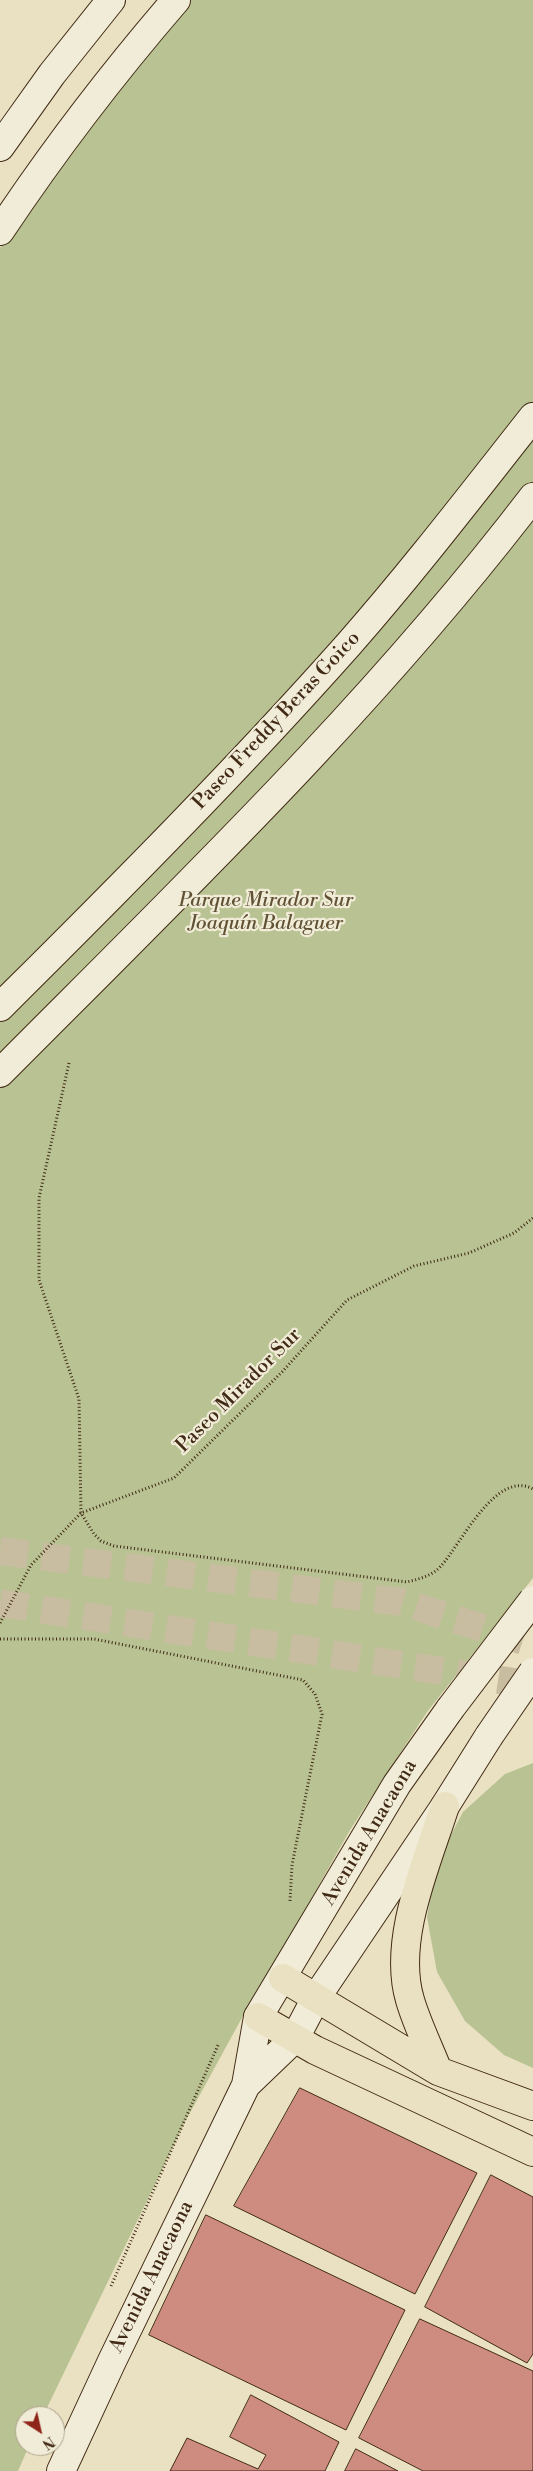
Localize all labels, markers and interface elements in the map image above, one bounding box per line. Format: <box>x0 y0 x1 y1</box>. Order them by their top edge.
street label: Paseo Freddy Beras Goico <box>188 627 366 815</box>
park label: Parque Mirador Sur Joaquín Balaguer <box>179 889 353 936</box>
street label: Paseo Mirador Sur <box>172 1324 306 1458</box>
street label: Avenida Anacaona <box>317 1756 423 1910</box>
street label: Avenida Anacaona <box>105 2197 199 2357</box>
north arrow <box>15 2406 65 2456</box>
text: N <box>38 2432 58 2453</box>

